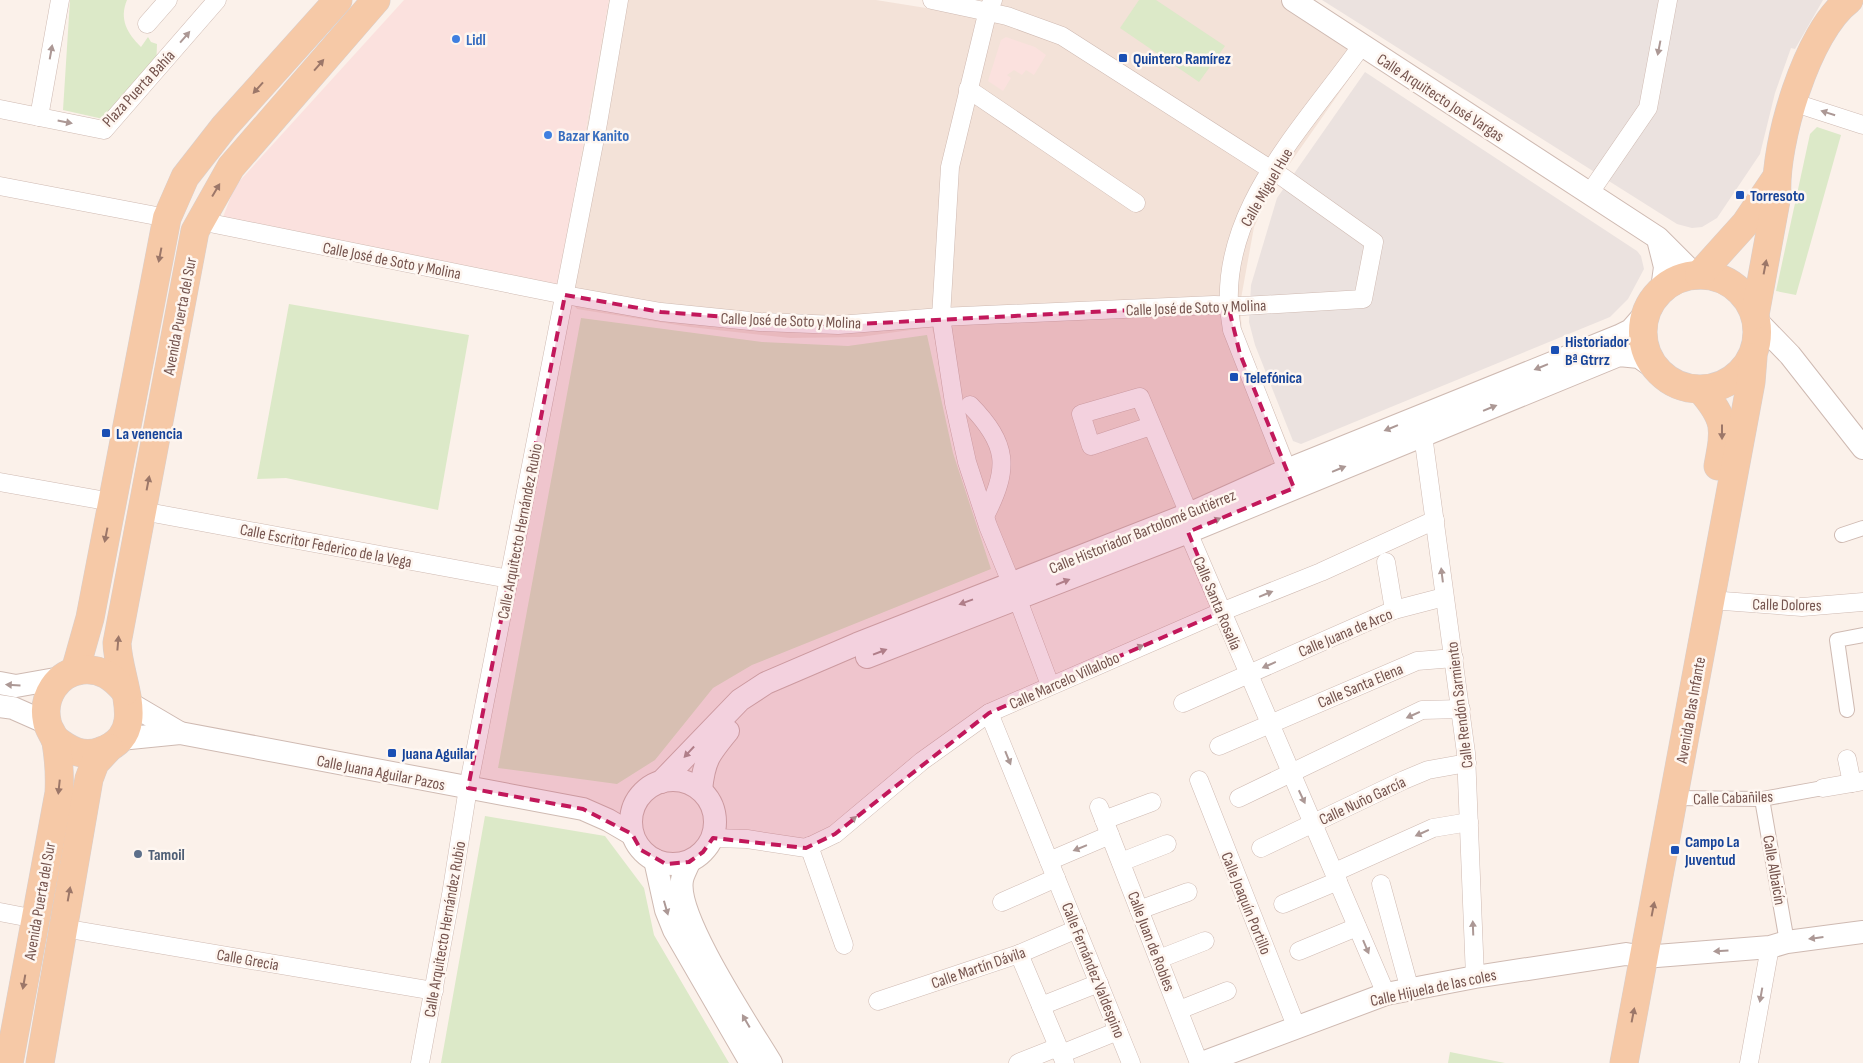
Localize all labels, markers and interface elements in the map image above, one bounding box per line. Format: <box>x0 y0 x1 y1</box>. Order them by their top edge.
place label: Lidl <box>466 31 486 50</box>
one-way arrow <box>179 32 191 44</box>
marker: Lidl <box>450 33 462 45</box>
one-way arrow <box>1655 40 1663 55</box>
one-way arrow <box>47 43 55 59</box>
street label: Plaza Puerta Bahía <box>99 47 179 131</box>
place label: Quintero Ramírez <box>1133 50 1231 69</box>
street label: Calle Arquitecto José Vargas <box>1373 50 1507 147</box>
marker: Quintero Ramírez <box>1117 52 1129 64</box>
one-way arrow <box>314 59 325 72</box>
one-way arrow <box>252 82 264 94</box>
one-way arrow <box>1820 109 1835 116</box>
one-way arrow <box>57 118 73 126</box>
place label: Bazar Kanito <box>558 127 629 146</box>
marker: Bazar Kanito <box>542 129 554 141</box>
street label: Calle Miguel Hue <box>1237 145 1297 230</box>
one-way arrow <box>212 184 221 197</box>
place label: Torresoto <box>1750 187 1805 206</box>
marker: Torresoto <box>1734 189 1746 201</box>
street label: Calle José de Soto y Molina <box>321 239 462 284</box>
one-way arrow <box>156 247 164 263</box>
street label: Avenida Puerta del Sur <box>160 256 201 378</box>
one-way arrow <box>1761 259 1769 275</box>
street label: Calle José de Soto y Molina <box>1126 297 1267 320</box>
street label: Calle José de Soto y Molina <box>720 310 861 333</box>
place label: Historiador Bª Gtrrz <box>1565 333 1629 370</box>
marker: Historiador Bª Gtrrz <box>1549 344 1561 356</box>
one-way arrow <box>1533 363 1548 371</box>
place label: Telefónica <box>1244 369 1302 388</box>
marker: Telefónica <box>1228 371 1240 383</box>
one-way arrow <box>1482 403 1497 411</box>
one-way arrow <box>1383 424 1398 432</box>
one-way arrow <box>1718 424 1726 440</box>
place label: La venencia <box>116 425 182 444</box>
marker: La venencia <box>100 427 112 439</box>
street label: Calle Arquitecto Hernández Rubio <box>494 442 547 621</box>
one-way arrow <box>1332 465 1347 473</box>
one-way arrow <box>144 475 152 491</box>
street label: Calle Historiador Bartolomé Gutiérrez <box>1047 486 1239 579</box>
one-way arrow <box>1207 517 1221 525</box>
street label: Calle Escritor Federico de la Vega <box>238 520 413 572</box>
one-way arrow <box>102 527 110 543</box>
street label: Calle Santa Rosalía <box>1188 554 1245 653</box>
one-way arrow <box>1438 567 1446 583</box>
one-way arrow <box>1056 577 1070 585</box>
one-way arrow <box>1259 590 1274 597</box>
street label: Calle Dolores <box>1752 595 1822 616</box>
one-way arrow <box>959 599 974 606</box>
street label: Calle Juana de Arco <box>1296 605 1395 662</box>
one-way arrow <box>115 635 123 651</box>
street label: Calle Rendón Sarmiento <box>1443 640 1478 769</box>
one-way arrow <box>1130 643 1144 651</box>
one-way arrow <box>873 648 888 656</box>
street label: Calle Marcelo Villalobo <box>1007 649 1123 714</box>
street label: Avenida Blas Infante <box>1673 656 1710 766</box>
street label: Calle Santa Elena <box>1315 660 1406 713</box>
one-way arrow <box>1262 661 1276 669</box>
one-way arrow <box>5 680 21 688</box>
one-way arrow <box>1406 711 1420 719</box>
place label: Juana Aguilar <box>401 745 475 764</box>
one-way arrow <box>683 745 695 757</box>
marker: Juana Aguilar <box>386 747 398 759</box>
one-way arrow <box>1004 751 1012 765</box>
street label: Calle Juana Aguilar Pazos <box>315 752 447 795</box>
street label: Calle Nuño García <box>1316 773 1409 830</box>
one-way arrow <box>55 780 63 796</box>
street label: Calle Cabañiles <box>1693 788 1774 809</box>
one-way arrow <box>1298 790 1306 804</box>
one-way arrow <box>845 816 857 827</box>
one-way arrow <box>1415 829 1429 837</box>
place label: Campo La Juventud <box>1684 833 1740 870</box>
street label: Calle Albaicín <box>1758 834 1789 907</box>
street label: Avenida Puerta del Sur <box>21 840 60 963</box>
street label: Calle Arquitecto Hernández Rubio <box>421 840 470 1019</box>
one-way arrow <box>1072 844 1087 852</box>
marker: Campo La Juventud <box>1669 844 1681 856</box>
place label: Tamoil <box>148 846 185 865</box>
marker: Tamoil <box>132 848 144 860</box>
street label: Calle Joaquín Portillo <box>1216 849 1275 958</box>
one-way arrow <box>66 886 74 902</box>
street label: Calle Juan de Robles <box>1123 889 1178 994</box>
one-way arrow <box>663 900 671 915</box>
street label: Calle Fernández Valdespino <box>1057 900 1128 1041</box>
one-way arrow <box>1649 900 1657 916</box>
one-way arrow <box>1469 920 1477 936</box>
one-way arrow <box>1808 934 1824 942</box>
one-way arrow <box>1363 940 1370 955</box>
street label: Calle Martín Dávila <box>929 943 1028 993</box>
street label: Calle Grecia <box>215 946 280 975</box>
one-way arrow <box>1713 947 1729 955</box>
street label: Calle Hijuela de las coles <box>1368 966 1498 1011</box>
one-way arrow <box>20 974 28 989</box>
one-way arrow <box>1757 988 1765 1004</box>
one-way arrow <box>1629 1007 1637 1023</box>
one-way arrow <box>742 1014 751 1027</box>

